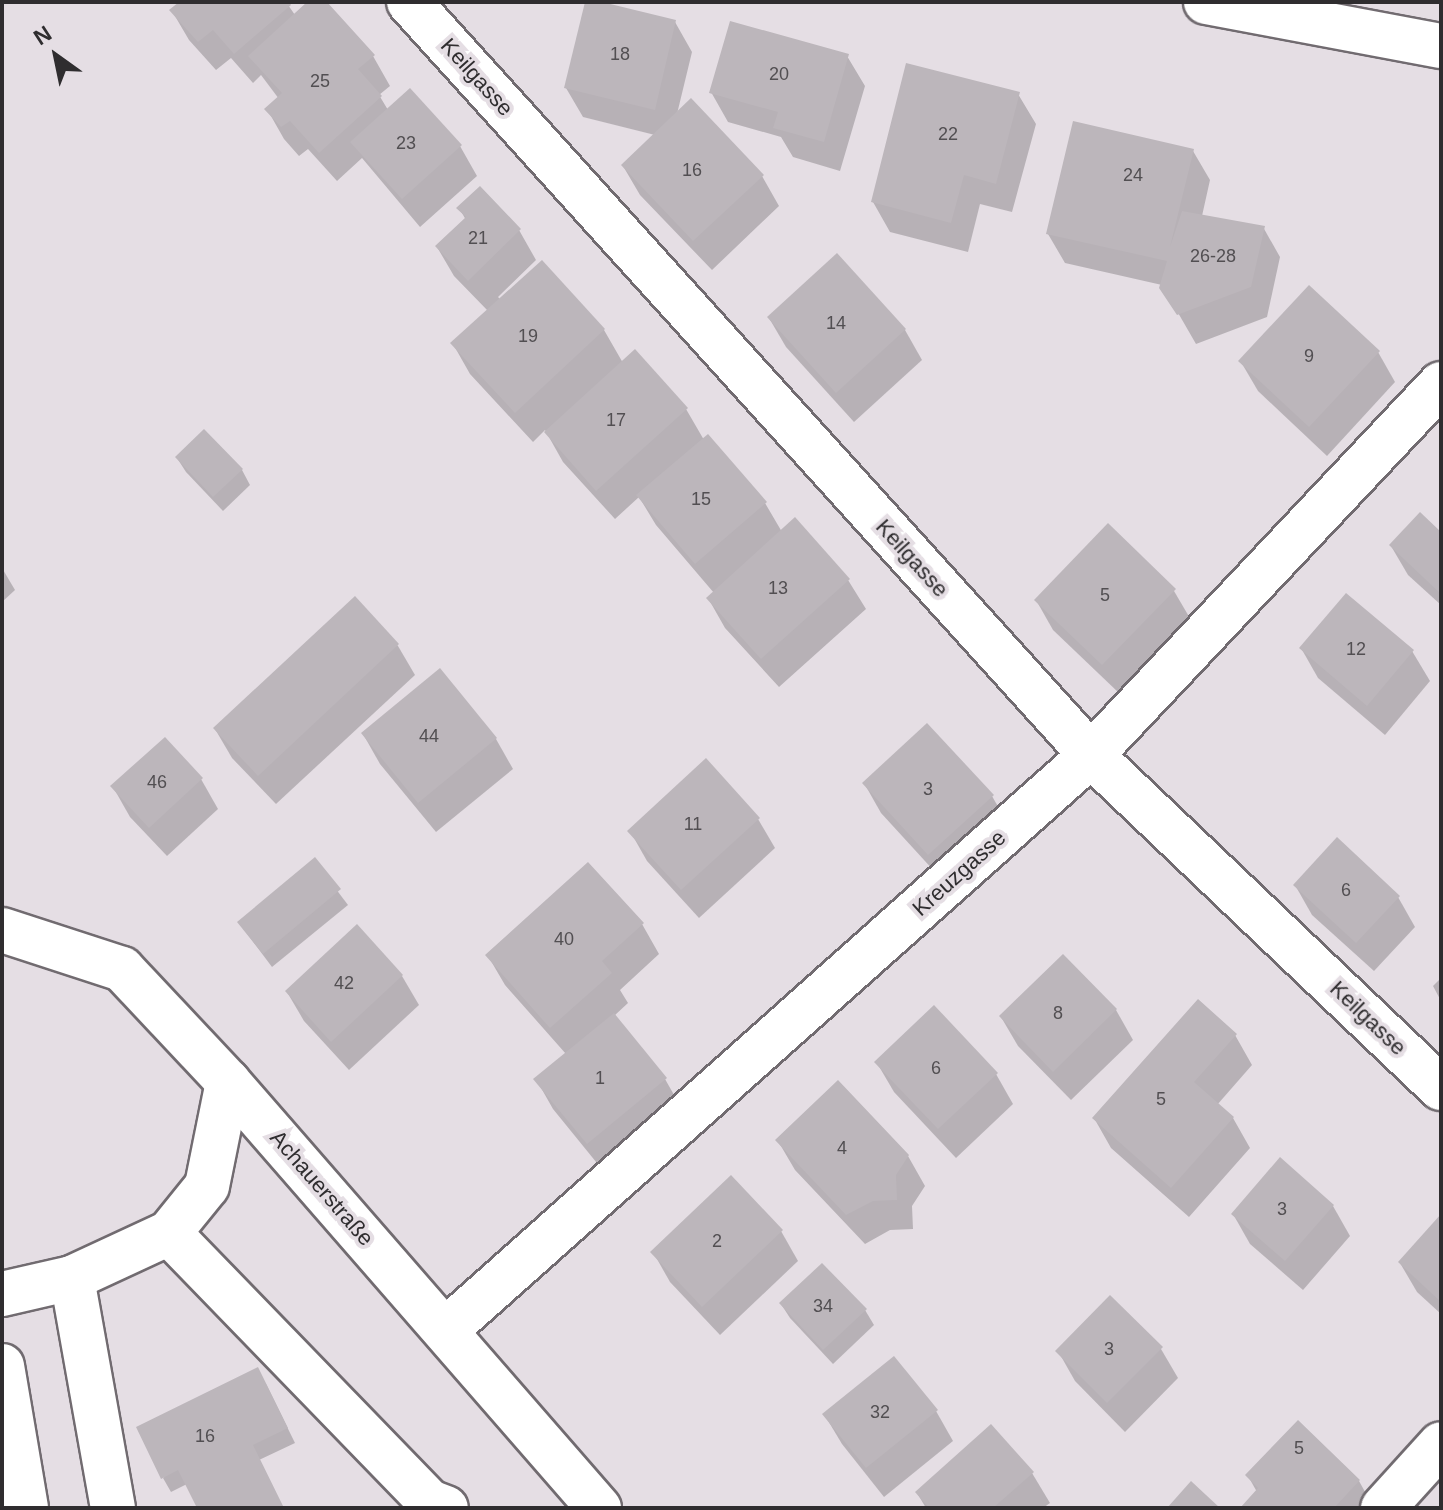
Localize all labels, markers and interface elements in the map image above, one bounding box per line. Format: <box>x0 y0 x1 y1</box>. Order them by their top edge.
north arrow <box>16 16 96 96</box>
text: N <box>29 21 56 50</box>
street label: Keilgasse <box>435 33 519 121</box>
house number: 18 <box>610 43 630 65</box>
house number: 20 <box>769 63 789 85</box>
house number: 25 <box>310 70 330 92</box>
house number: 22 <box>938 123 958 145</box>
house number: 23 <box>396 132 416 154</box>
house number: 16 <box>682 159 702 181</box>
house number: 24 <box>1123 164 1143 186</box>
house number: 21 <box>468 227 488 249</box>
house number: 26-28 <box>1190 245 1236 267</box>
house number: 14 <box>826 312 846 334</box>
house number: 19 <box>518 325 538 347</box>
house number: 9 <box>1304 345 1314 367</box>
house number: 17 <box>606 409 626 431</box>
house number: 15 <box>691 488 711 510</box>
street label: Keilgasse <box>870 514 954 602</box>
house number: 13 <box>768 577 788 599</box>
house number: 5 <box>1100 584 1110 606</box>
house number: 12 <box>1346 638 1366 660</box>
house number: 44 <box>419 725 439 747</box>
house number: 46 <box>147 771 167 793</box>
house number: 3 <box>923 778 933 800</box>
house number: 11 <box>684 813 702 835</box>
street label: Kreuzgasse <box>907 824 1011 922</box>
house number: 6 <box>1341 879 1351 901</box>
house number: 40 <box>554 928 574 950</box>
house number: 42 <box>334 972 354 994</box>
street label: Keilgasse <box>1325 975 1411 1061</box>
house number: 8 <box>1053 1002 1063 1024</box>
house number: 6 <box>931 1057 941 1079</box>
house number: 1 <box>595 1067 605 1089</box>
house number: 5 <box>1156 1088 1166 1110</box>
street label: Achauerstraße <box>265 1125 379 1251</box>
house number: 4 <box>837 1137 847 1159</box>
house number: 3 <box>1277 1198 1287 1220</box>
house number: 2 <box>712 1230 722 1252</box>
house number: 34 <box>813 1295 833 1317</box>
house number: 3 <box>1104 1338 1114 1360</box>
house number: 32 <box>870 1401 890 1423</box>
house number: 16 <box>195 1425 215 1447</box>
house number: 5 <box>1294 1437 1304 1459</box>

